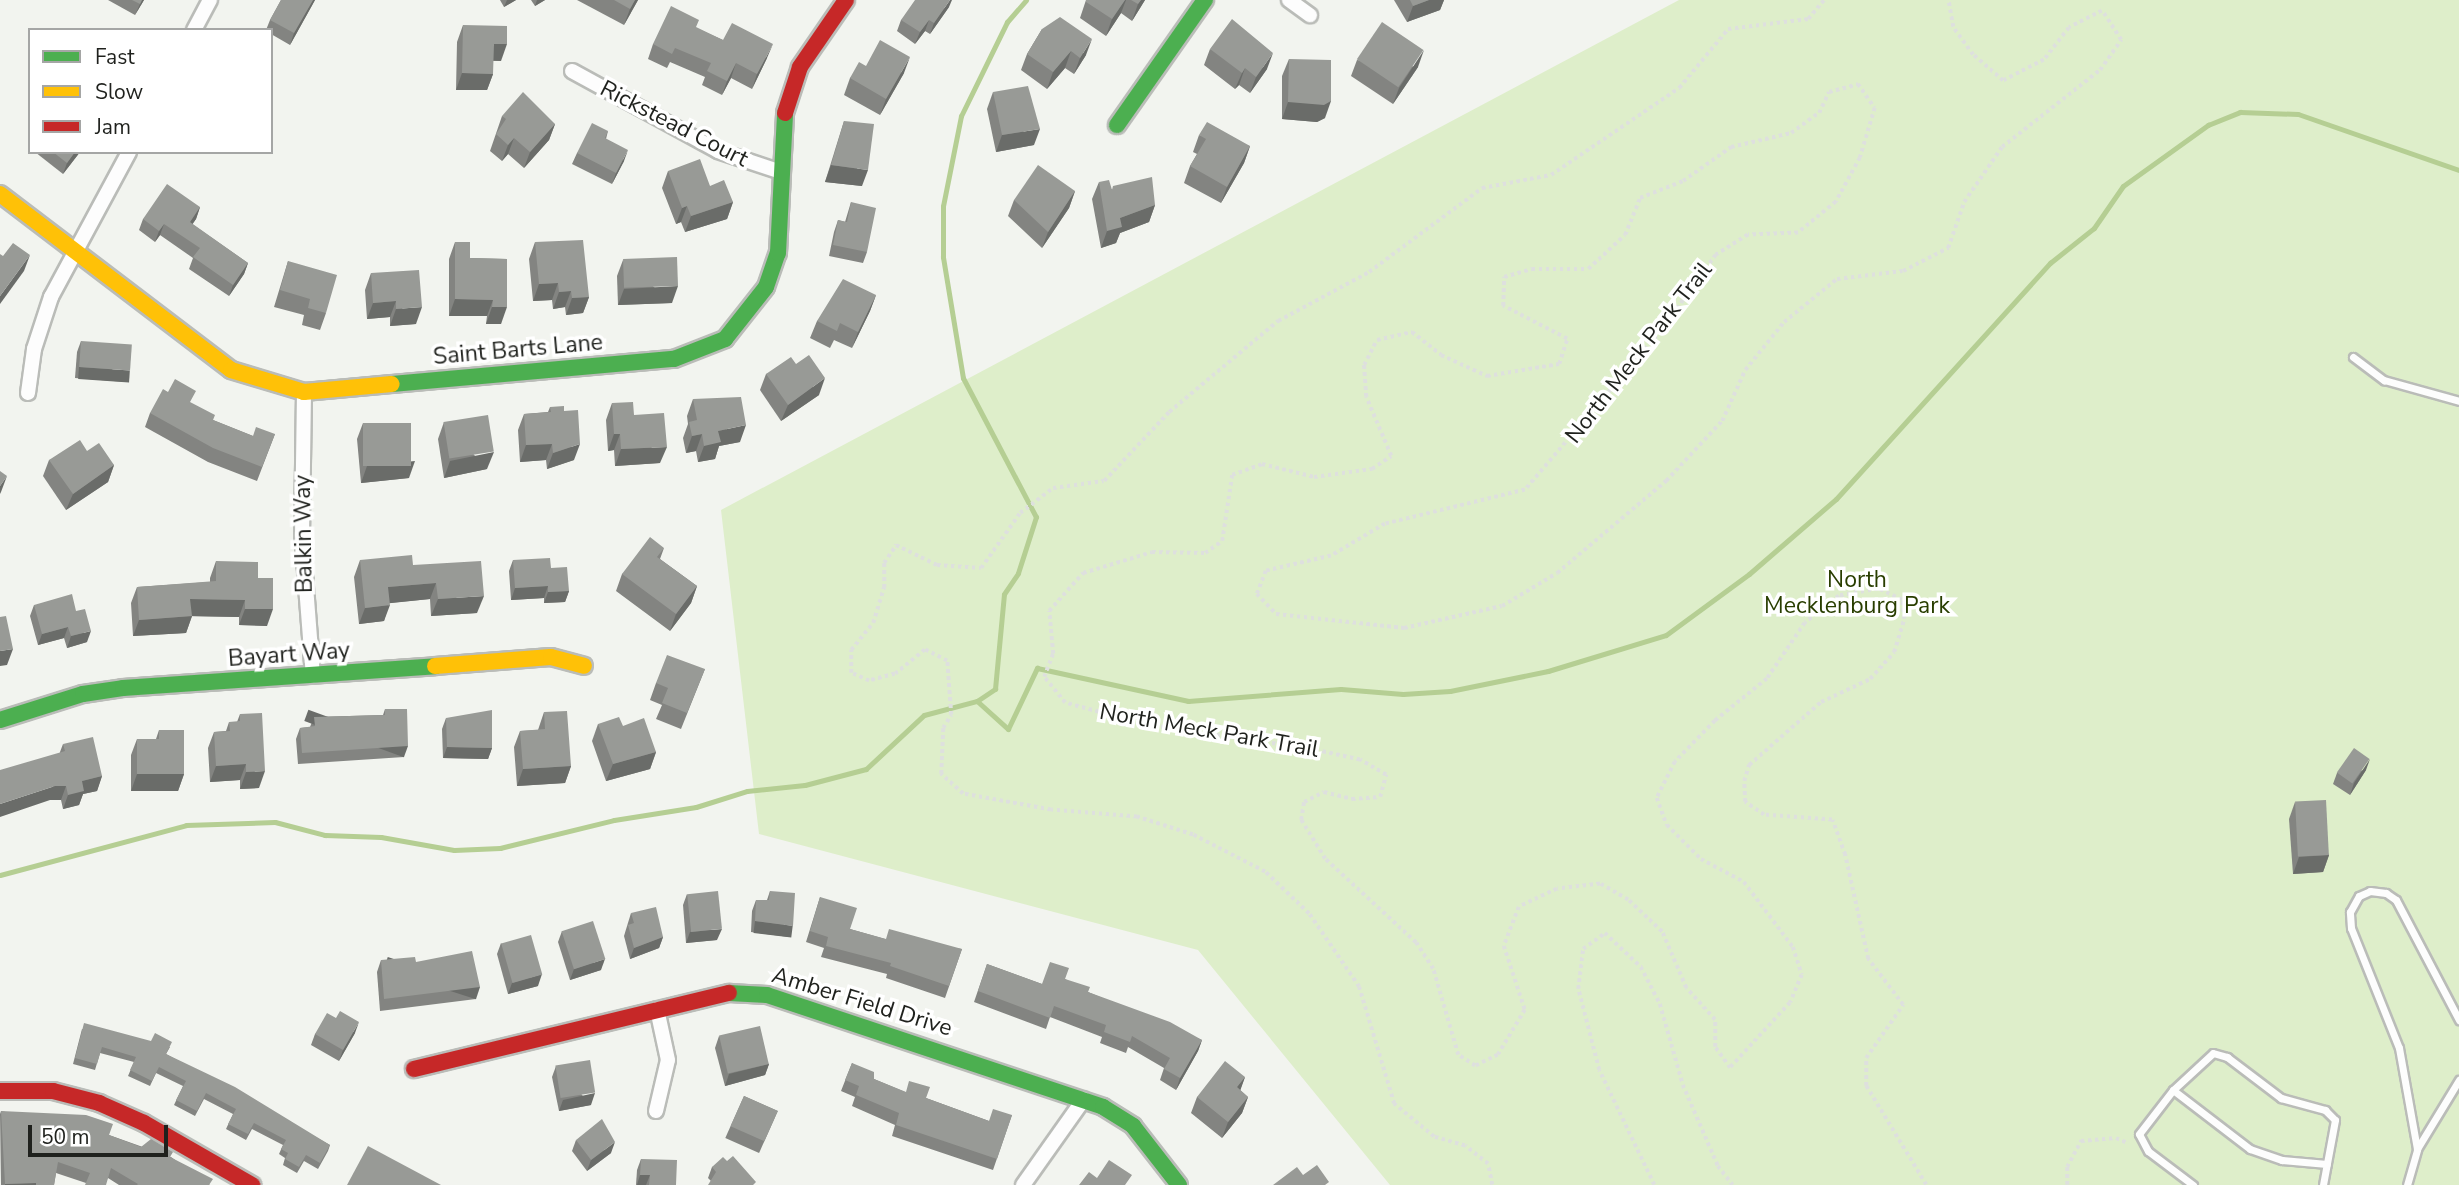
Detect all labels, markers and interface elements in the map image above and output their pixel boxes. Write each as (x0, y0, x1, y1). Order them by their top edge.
legend (28, 28, 273, 154)
text: Fast (95, 43, 135, 71)
street label: Rickstead Court (595, 75, 753, 173)
text: Slow (95, 78, 143, 106)
text: Jam (95, 113, 131, 141)
street label: North Meck Park Trail (1560, 257, 1718, 449)
street label: Saint Barts Lane (432, 329, 604, 371)
street label: Balkin Way (289, 475, 319, 593)
park label: North Mecklenburg Park (1764, 566, 1950, 620)
street label: Bayart Way (227, 637, 351, 673)
street label: North Meck Park Trail (1097, 698, 1321, 764)
street label: Amber Field Drive (769, 961, 955, 1043)
scale bar (32, 1112, 172, 1156)
text: 50 m (41, 1123, 90, 1151)

